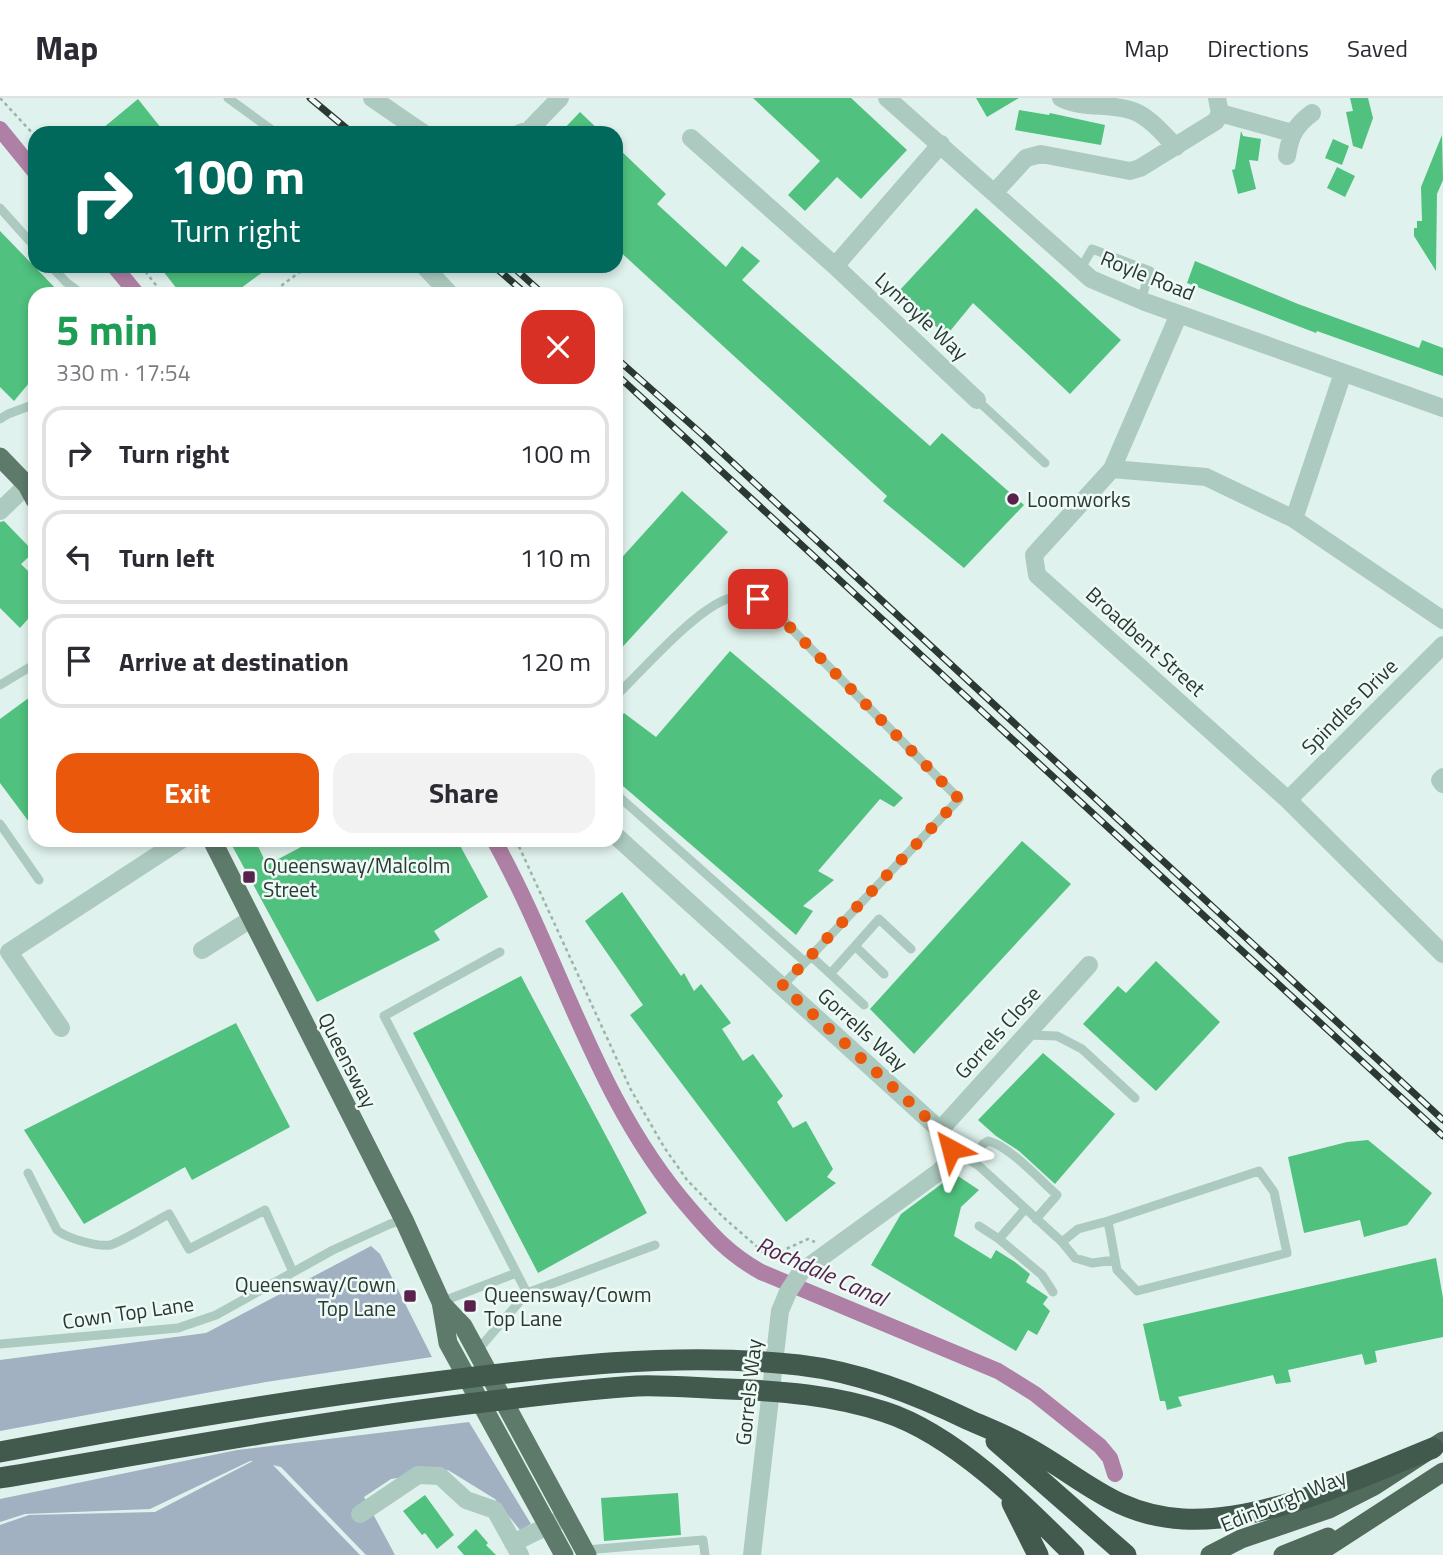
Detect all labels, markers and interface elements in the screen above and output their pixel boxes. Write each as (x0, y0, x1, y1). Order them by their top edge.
text: Map (35, 23, 98, 73)
text: Map (1124, 30, 1169, 66)
text: Directions (1207, 30, 1309, 66)
text: Saved (1347, 30, 1408, 66)
text: 100 m (171, 138, 305, 213)
icon: right (56, 154, 147, 245)
text: Turn right (171, 206, 300, 254)
street label: Royle Road (1096, 242, 1200, 308)
street label: Lynroyle Way (868, 264, 976, 368)
text: 5 min (56, 297, 158, 361)
button: close (521, 310, 595, 384)
text: 330 m · 17:54 (56, 355, 191, 390)
icon: right (60, 434, 98, 472)
text: Turn right (119, 434, 230, 473)
text: 100 m (520, 434, 591, 473)
place label: Loomworks (1027, 483, 1131, 515)
marker: Loomworks (1005, 491, 1021, 507)
icon: left (60, 538, 98, 576)
text: Turn left (119, 538, 214, 577)
text: 110 m (520, 538, 591, 577)
pin (728, 569, 788, 629)
street label: Broadbent Street (1079, 578, 1214, 704)
icon: arrive (739, 580, 777, 618)
icon: arrive (60, 642, 98, 680)
text: Arrive at destination (119, 642, 349, 681)
text: 120 m (520, 642, 591, 681)
street label: Spindles Drive (1293, 650, 1405, 762)
button: Exit (56, 753, 319, 833)
button: Share (333, 753, 595, 833)
place label: Queensway/Malcolm Street (263, 849, 450, 905)
marker: Queensway/Malcolm Street (241, 869, 257, 885)
street label: Gorrels Close (946, 978, 1048, 1086)
street label: Gorrells Way (811, 980, 915, 1078)
street label: Queensway (310, 1007, 386, 1113)
position arrow (914, 1112, 988, 1186)
water label: Rochdale Canal (751, 1227, 896, 1317)
place label: Queensway/Cown Top Lane (235, 1268, 396, 1324)
place label: Queensway/Cowm Top Lane (484, 1278, 652, 1334)
street label: Cown Top Lane (60, 1287, 196, 1337)
marker: Queensway/Cown Top Lane (402, 1288, 418, 1304)
marker: Queensway/Cowm Top Lane (462, 1298, 478, 1314)
street label: Gorrels Way (726, 1337, 770, 1447)
street label: Edinburgh Way (1215, 1460, 1351, 1540)

